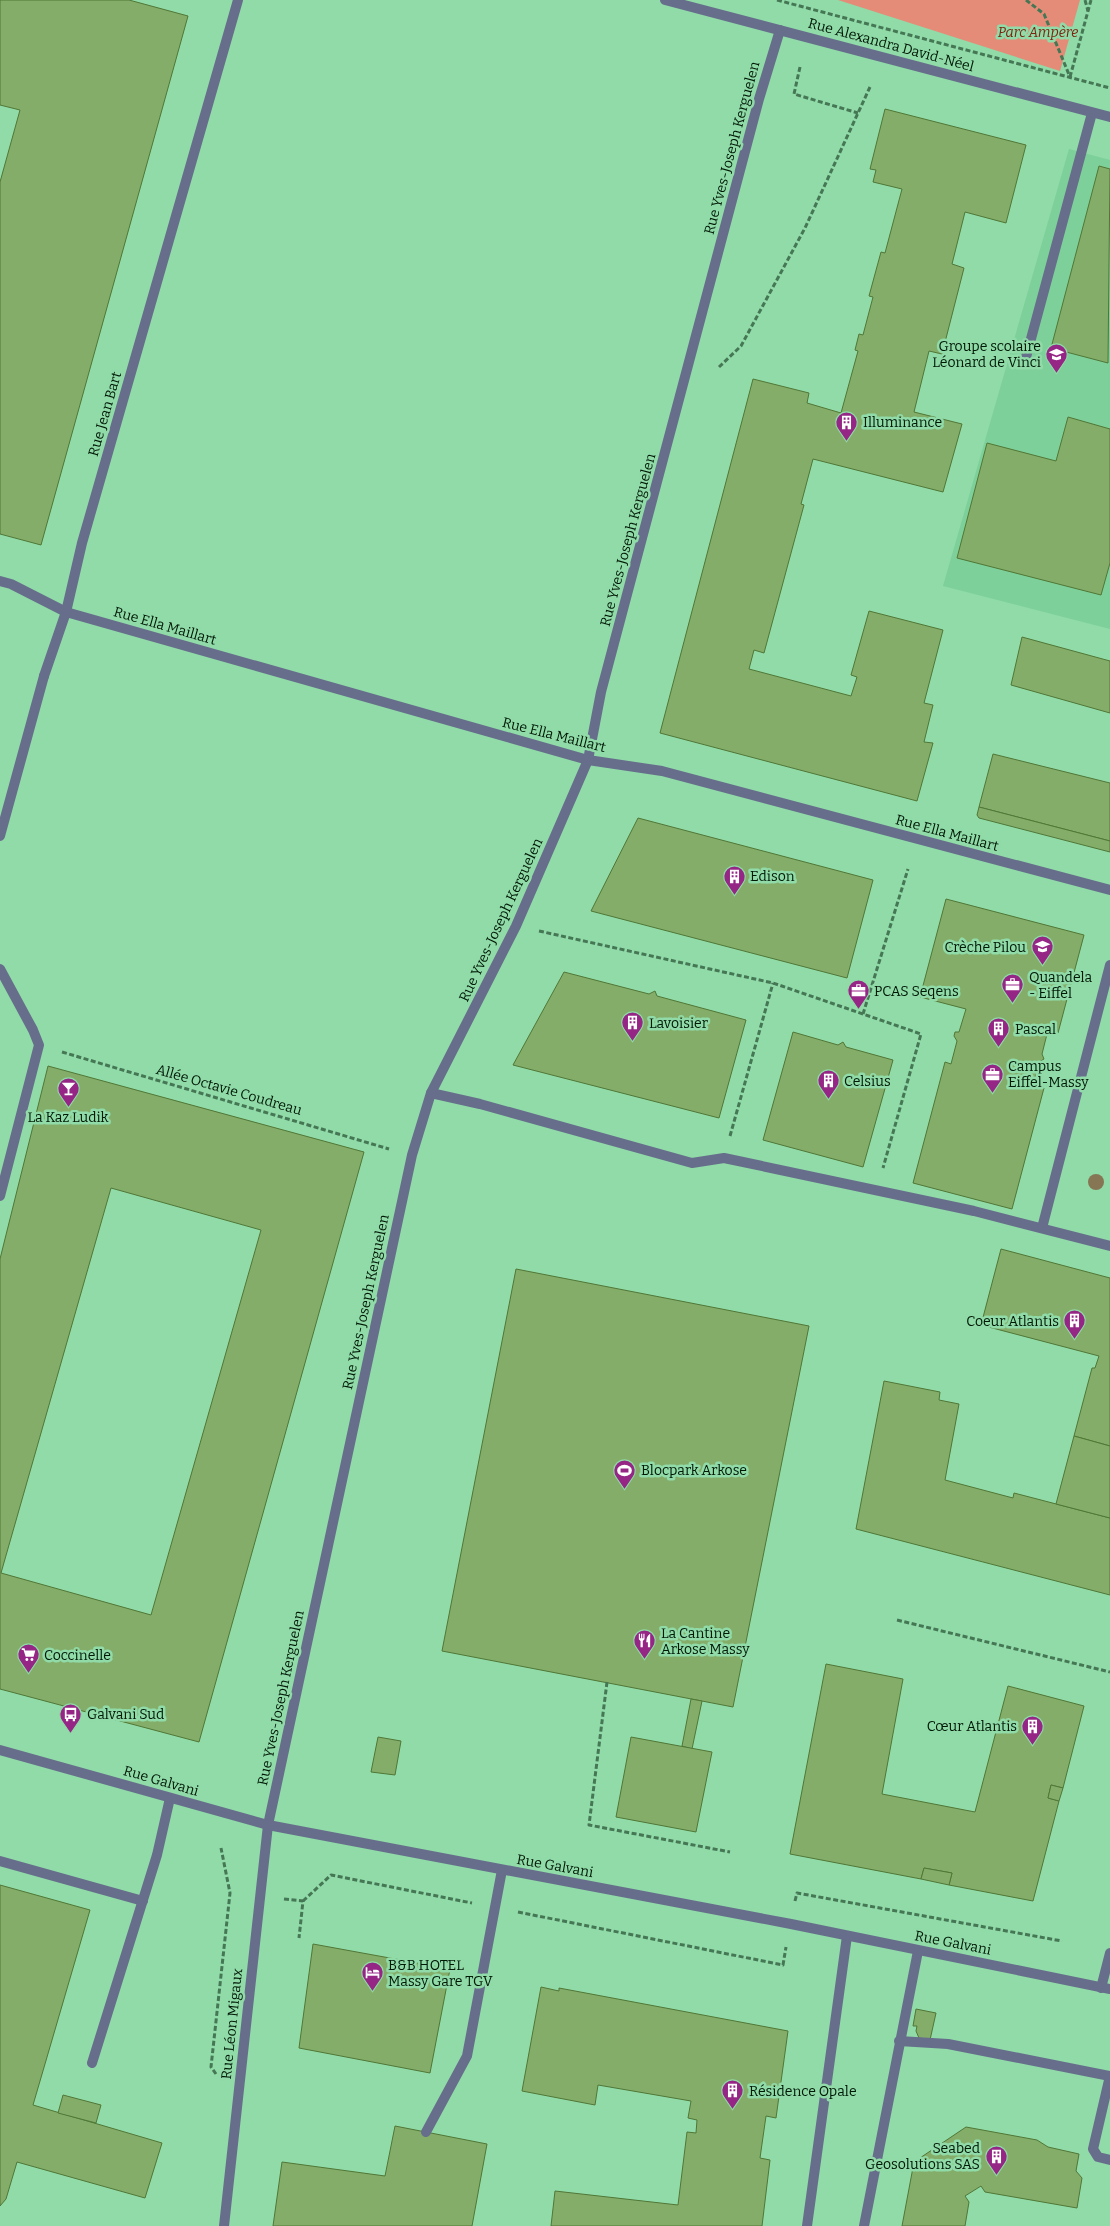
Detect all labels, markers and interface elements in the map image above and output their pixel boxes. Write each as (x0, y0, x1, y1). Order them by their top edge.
street label: Rue Alexandra David-Néel (806, 15, 976, 75)
park label: Parc Ampère (998, 24, 1078, 41)
street label: Rue Yves-Joseph Kerguelen (701, 59, 763, 236)
place label: Groupe scolaire Léonard de Vinci (932, 338, 1041, 371)
school or university icon: Groupe scolaire Léonard de Vinci (1045, 342, 1069, 373)
street label: Rue Jean Bart (85, 370, 125, 458)
building icon: Illuminance (835, 410, 859, 441)
place label: Illuminance (863, 414, 942, 431)
street label: Rue Yves-Joseph Kerguelen (597, 451, 659, 628)
street label: Rue Ella Maillart (112, 603, 218, 649)
street label: Rue Ella Maillart (501, 714, 607, 756)
street label: Rue Ella Maillart (894, 811, 1000, 855)
street label: Rue Yves-Joseph Kerguelen (456, 835, 546, 1004)
building icon: Edison (722, 864, 746, 895)
place label: Edison (750, 868, 795, 885)
school or university icon: Crèche Pilou (1030, 935, 1054, 966)
place label: Crèche Pilou (945, 939, 1026, 956)
place label: Quandela - Eiffel (1029, 969, 1092, 1002)
office icon: Quandela - Eiffel (1001, 973, 1025, 1004)
office icon: PCAS Seqens (846, 979, 870, 1010)
place label: PCAS Seqens (874, 983, 959, 1000)
building icon: Lavoisier (621, 1011, 645, 1042)
place label: Lavoisier (649, 1015, 708, 1032)
building icon: Pascal (987, 1017, 1011, 1048)
place label: Pascal (1015, 1021, 1056, 1038)
place label: Campus Eiffel-Massy (1008, 1058, 1089, 1091)
street label: Allée Octavie Coudreau (154, 1061, 304, 1119)
office icon: Campus Eiffel-Massy (980, 1062, 1004, 1093)
building icon: Celsius (816, 1069, 840, 1100)
place label: Celsius (844, 1073, 891, 1090)
bar icon: La Kaz Ludik (56, 1077, 80, 1108)
place label: La Kaz Ludik (27, 1109, 109, 1126)
street label: Rue Yves-Joseph Kerguelen (339, 1213, 393, 1391)
building icon: Coeur Atlantis (1063, 1309, 1087, 1340)
place label: Coeur Atlantis (966, 1313, 1059, 1330)
sports icon: Blocpark Arkose (613, 1458, 637, 1489)
place label: Blocpark Arkose (641, 1462, 747, 1479)
street label: Rue Yves-Joseph Kerguelen (254, 1609, 308, 1787)
place label: La Cantine Arkose Massy (661, 1625, 750, 1658)
restaurant icon: La Cantine Arkose Massy (633, 1629, 657, 1660)
supermarket icon: Coccinelle (16, 1643, 40, 1674)
place label: Coccinelle (44, 1647, 111, 1664)
bus stop icon: Galvani Sud (59, 1702, 83, 1733)
place label: Galvani Sud (87, 1706, 164, 1723)
building icon: Cœur Atlantis (1021, 1714, 1045, 1745)
place label: Cœur Atlantis (927, 1718, 1017, 1735)
street label: Rue Galvani (121, 1762, 201, 1800)
street label: Rue Galvani (515, 1851, 595, 1881)
street label: Rue Galvani (913, 1927, 993, 1959)
place label: B&B HOTEL Massy Gare TGV (388, 1957, 493, 1990)
hotel icon: B&B HOTEL Massy Gare TGV (360, 1961, 384, 1992)
street label: Rue Léon Migaux (218, 1967, 246, 2080)
building icon: Résidence Opale (721, 2079, 745, 2110)
place label: Résidence Opale (749, 2083, 857, 2100)
place label: Seabed Geosolutions SAS (865, 2140, 980, 2173)
building icon: Seabed Geosolutions SAS (984, 2144, 1008, 2175)

